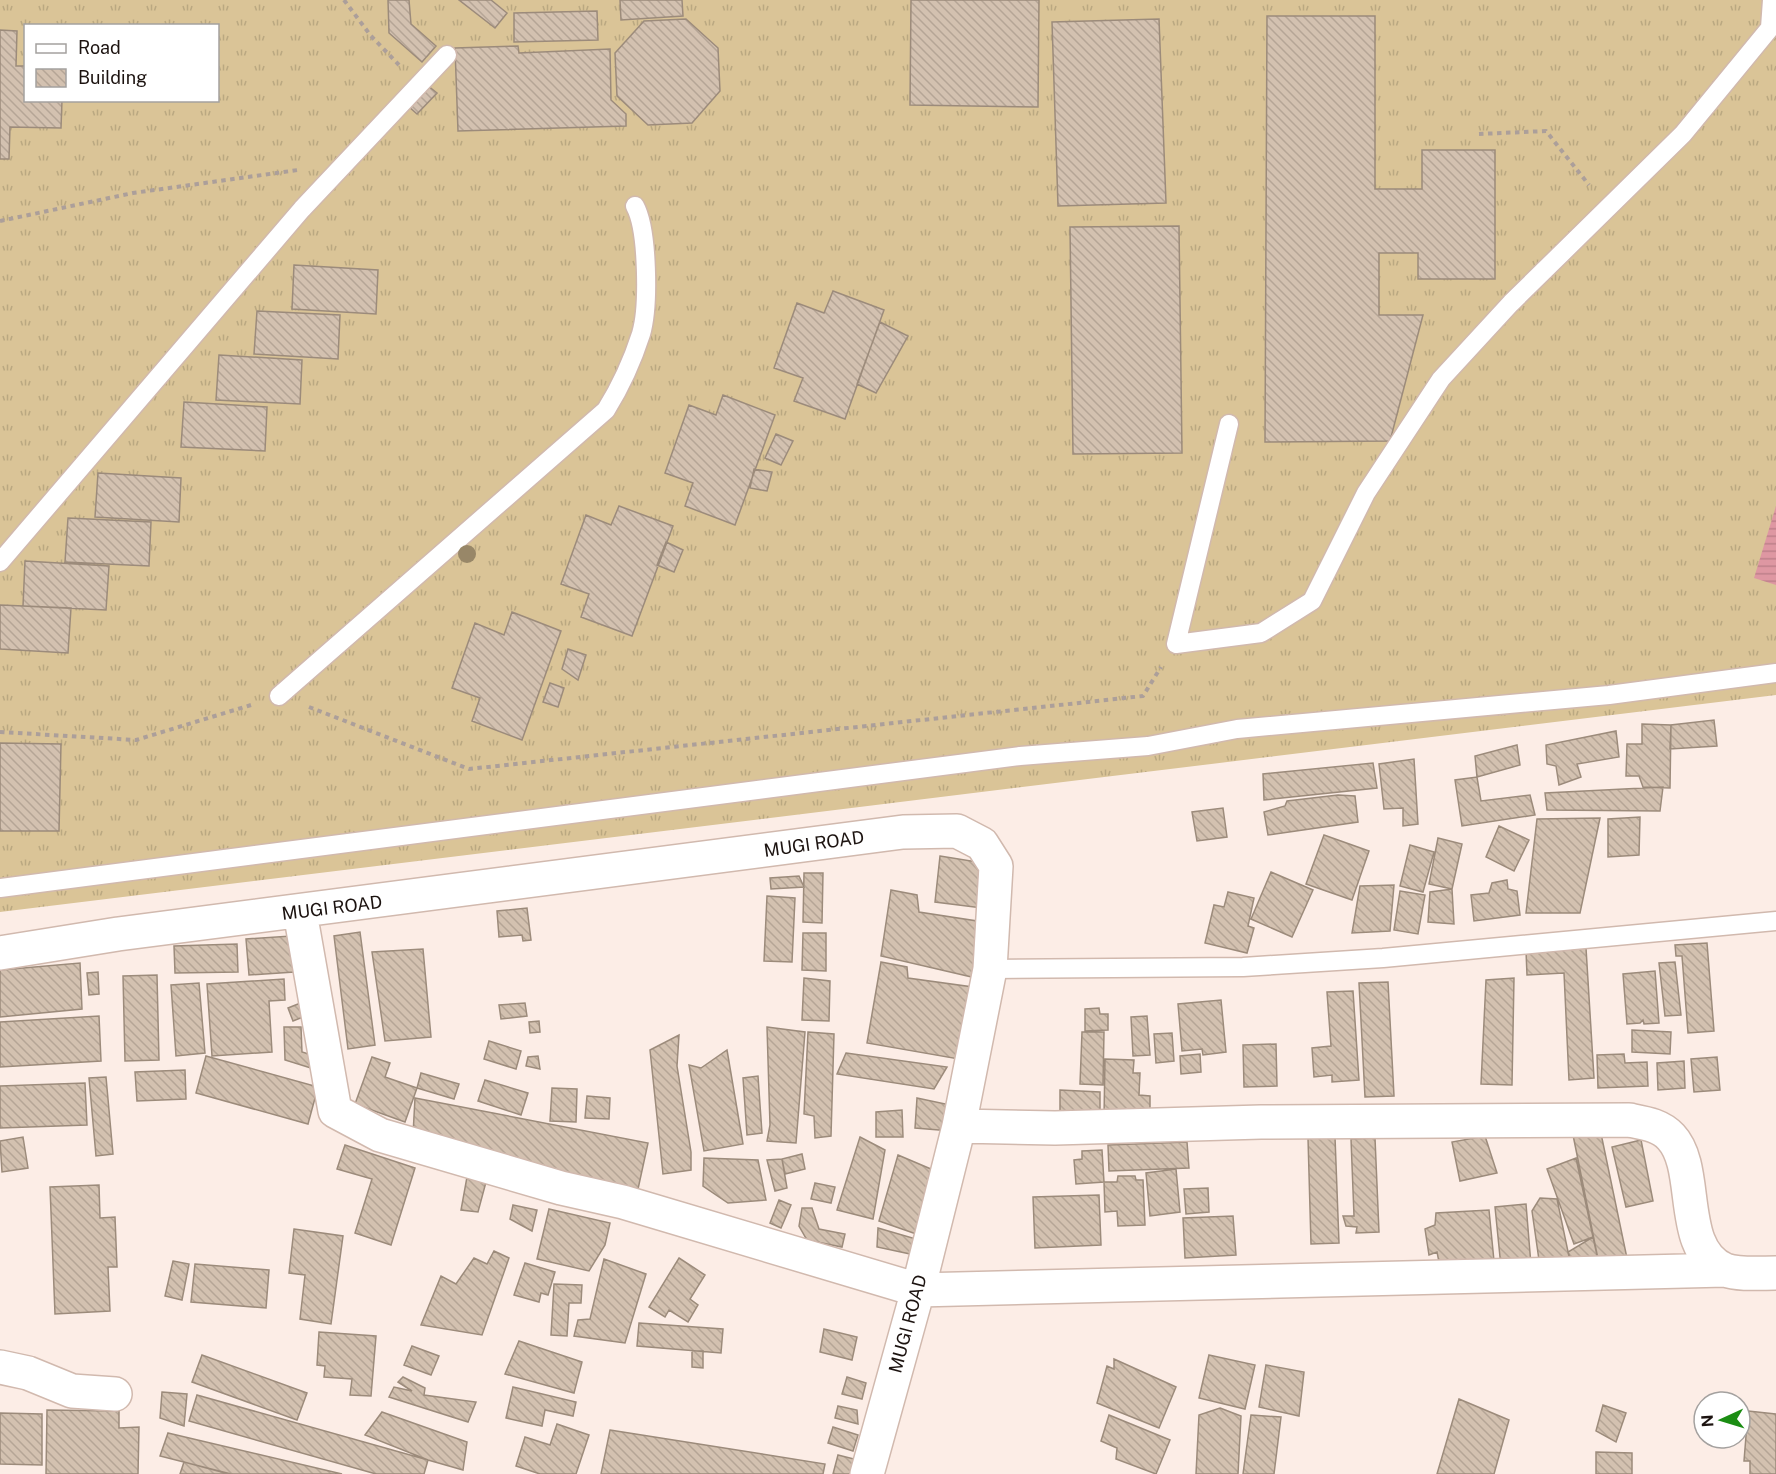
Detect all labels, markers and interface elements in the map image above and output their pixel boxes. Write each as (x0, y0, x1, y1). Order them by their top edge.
legend (24, 24, 219, 102)
text: Road (78, 37, 121, 58)
text: Building (78, 67, 147, 88)
street label: MUGI ROAD (762, 826, 865, 861)
street label: MUGI ROAD (281, 891, 383, 924)
street label: MUGI ROAD (884, 1272, 931, 1375)
north arrow (1692, 1390, 1752, 1450)
text: N (1698, 1414, 1717, 1428)

